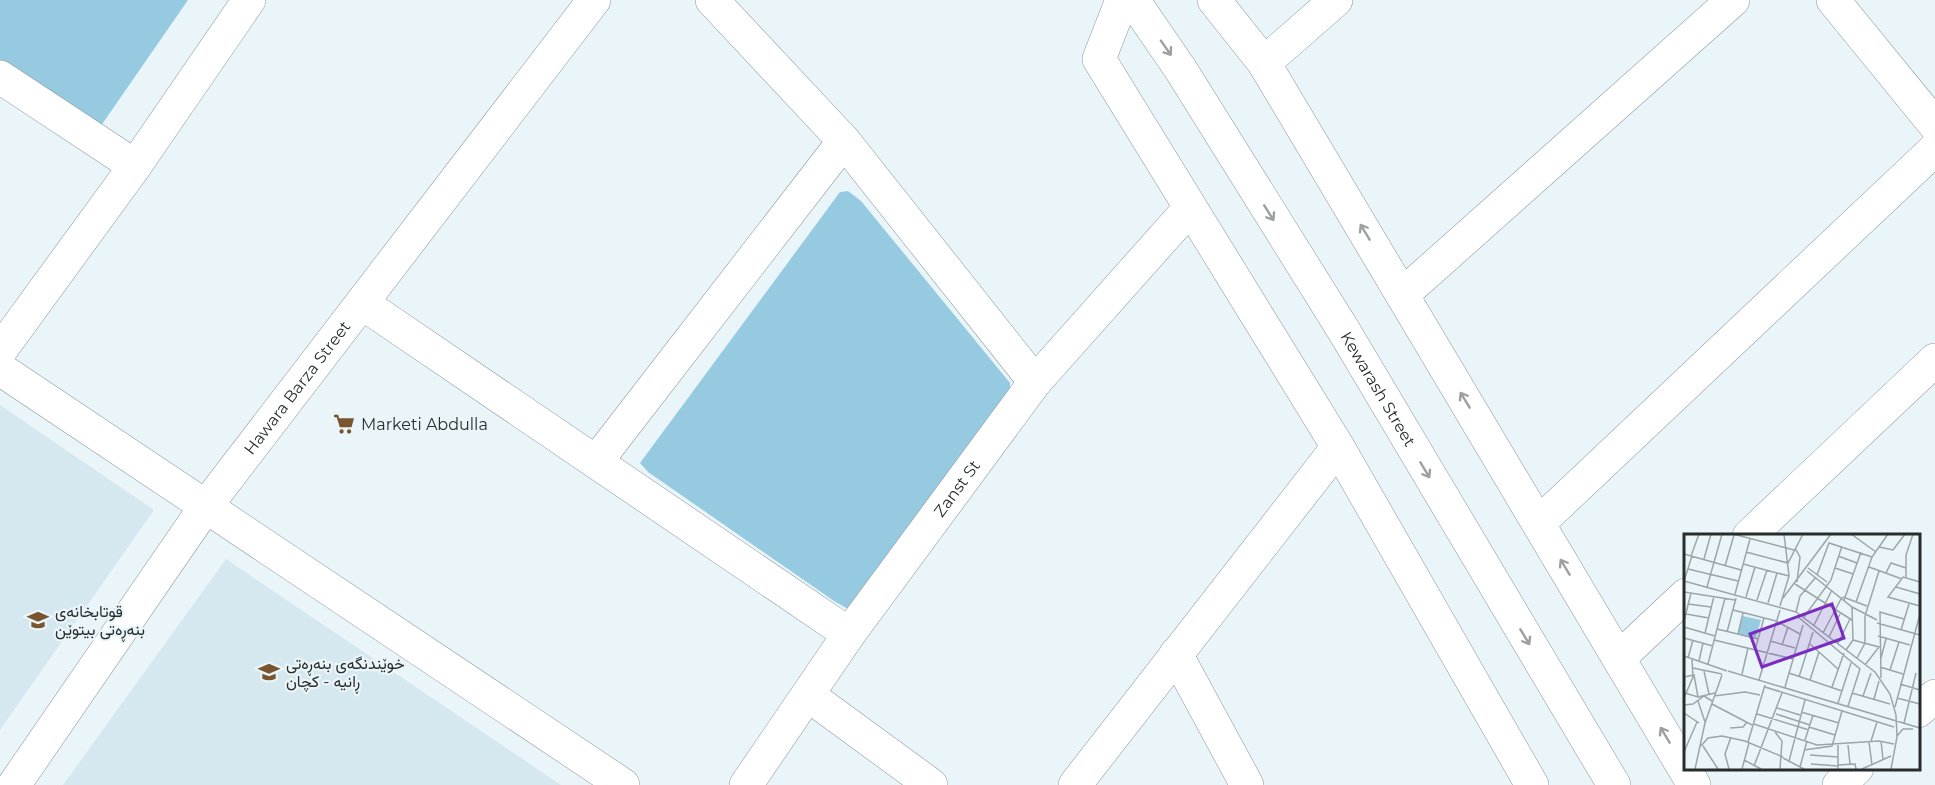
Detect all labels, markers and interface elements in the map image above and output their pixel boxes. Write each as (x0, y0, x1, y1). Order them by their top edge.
one-way arrow (1160, 39, 1172, 56)
one-way arrow (1264, 204, 1276, 221)
one-way arrow (1358, 224, 1370, 241)
street label: Hawara Barza Street (240, 317, 354, 458)
street label: Kewarash Street (1337, 328, 1420, 450)
one-way arrow (1458, 392, 1470, 409)
supermarket icon: Marketi Abdulla (332, 412, 356, 436)
place label: Marketi Abdulla (361, 415, 488, 434)
street label: Zanst St (930, 456, 984, 520)
one-way arrow (1420, 461, 1432, 478)
inset map (1684, 534, 1920, 770)
one-way arrow (1558, 559, 1570, 576)
place label: قوتابخانەی بنەڕەتی بیتوێن (55, 602, 145, 642)
school or university icon: قوتابخانەی بنەڕەتی بیتوێن (26, 608, 50, 632)
one-way arrow (1519, 628, 1531, 645)
place label: خوێندنگەی بنەڕەتی ڕانیە - کچان (286, 654, 405, 694)
school or university icon: خوێندنگەی بنەڕەتی ڕانیە - کچان (257, 660, 281, 684)
one-way arrow (1658, 727, 1670, 744)

